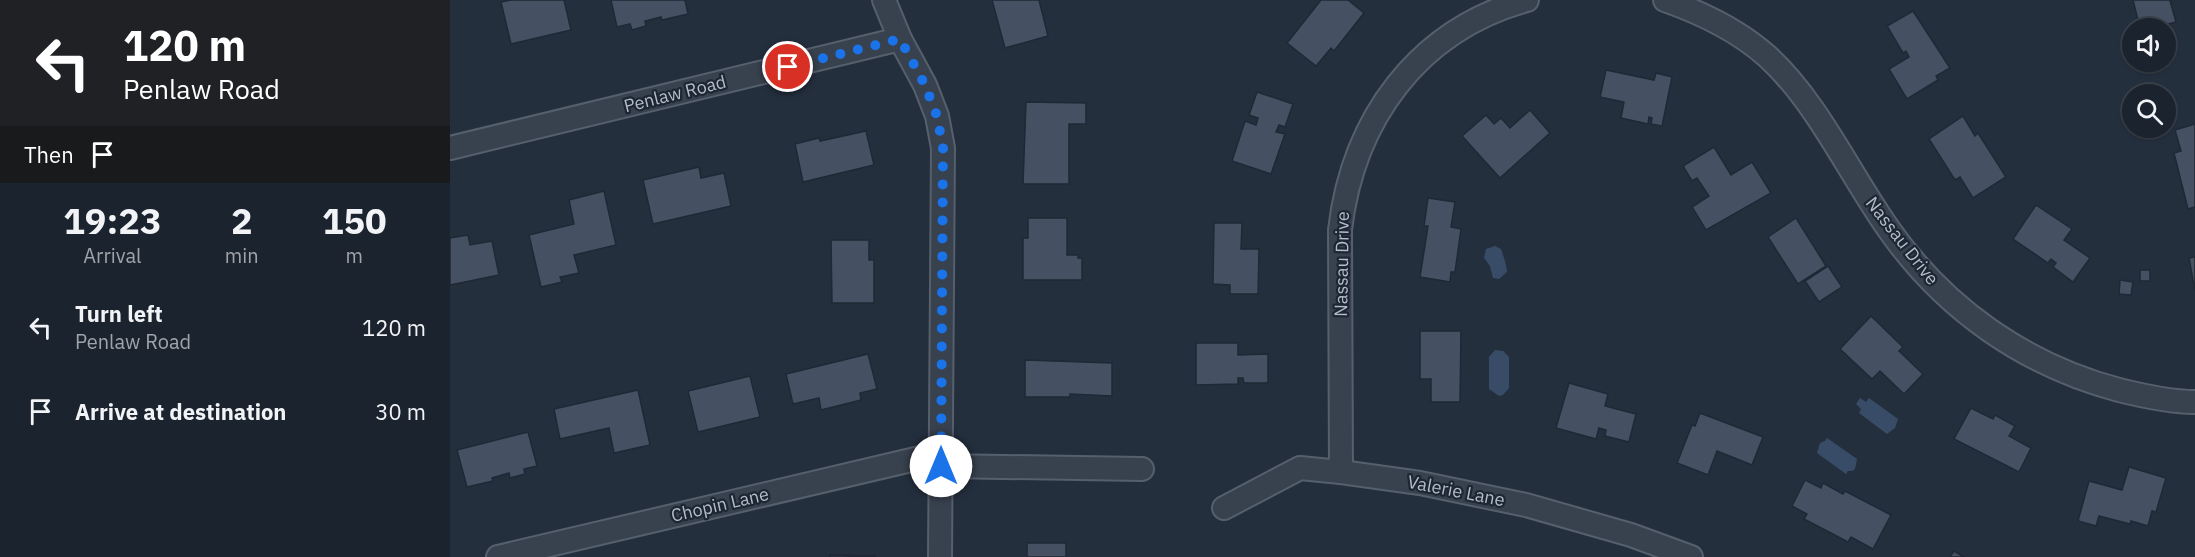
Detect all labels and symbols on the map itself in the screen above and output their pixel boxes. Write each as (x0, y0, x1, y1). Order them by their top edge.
pin (762, 41, 813, 92)
street label: Penlaw Road (621, 70, 728, 117)
street label: Nassau Drive (1861, 192, 1944, 289)
street label: Nassau Drive (1329, 211, 1354, 317)
position arrow (909, 434, 973, 498)
street label: Valerie Lane (1405, 470, 1507, 511)
street label: Chopin Lane (669, 482, 771, 527)

